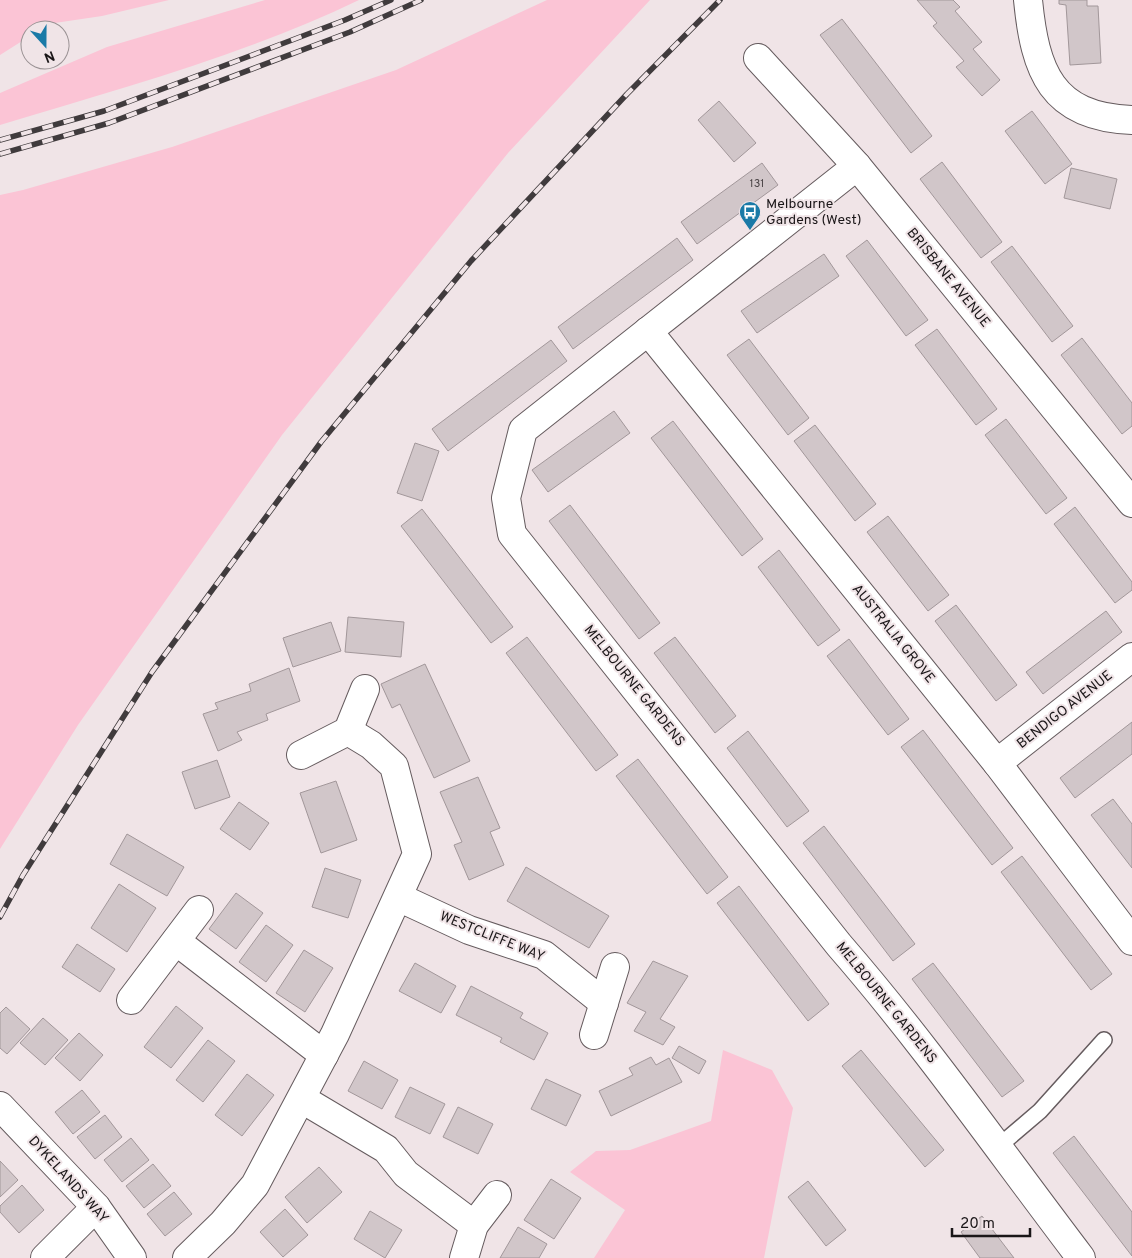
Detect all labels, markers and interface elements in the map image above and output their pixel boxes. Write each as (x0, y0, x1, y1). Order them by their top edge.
north arrow (20, 20, 70, 70)
text: N (41, 46, 57, 65)
house number: 131 (750, 177, 764, 191)
place label: Melbourne Gardens (West) (766, 196, 862, 229)
bus stop icon: Melbourne Gardens (West) (738, 200, 762, 231)
street label: BRISBANE AVENUE (903, 225, 993, 331)
street label: AUSTRALIA GROVE (848, 581, 938, 687)
street label: MELBOURNE GARDENS (580, 622, 688, 750)
street label: BENDIGO AVENUE (1014, 667, 1116, 753)
street label: WESTCLIFFE WAY (437, 908, 547, 966)
street label: MELBOURNE GARDENS (832, 939, 940, 1067)
street label: DYKELANDS WAY (24, 1133, 112, 1227)
scale bar (952, 1206, 1030, 1238)
text: 20 m (960, 1215, 995, 1234)

